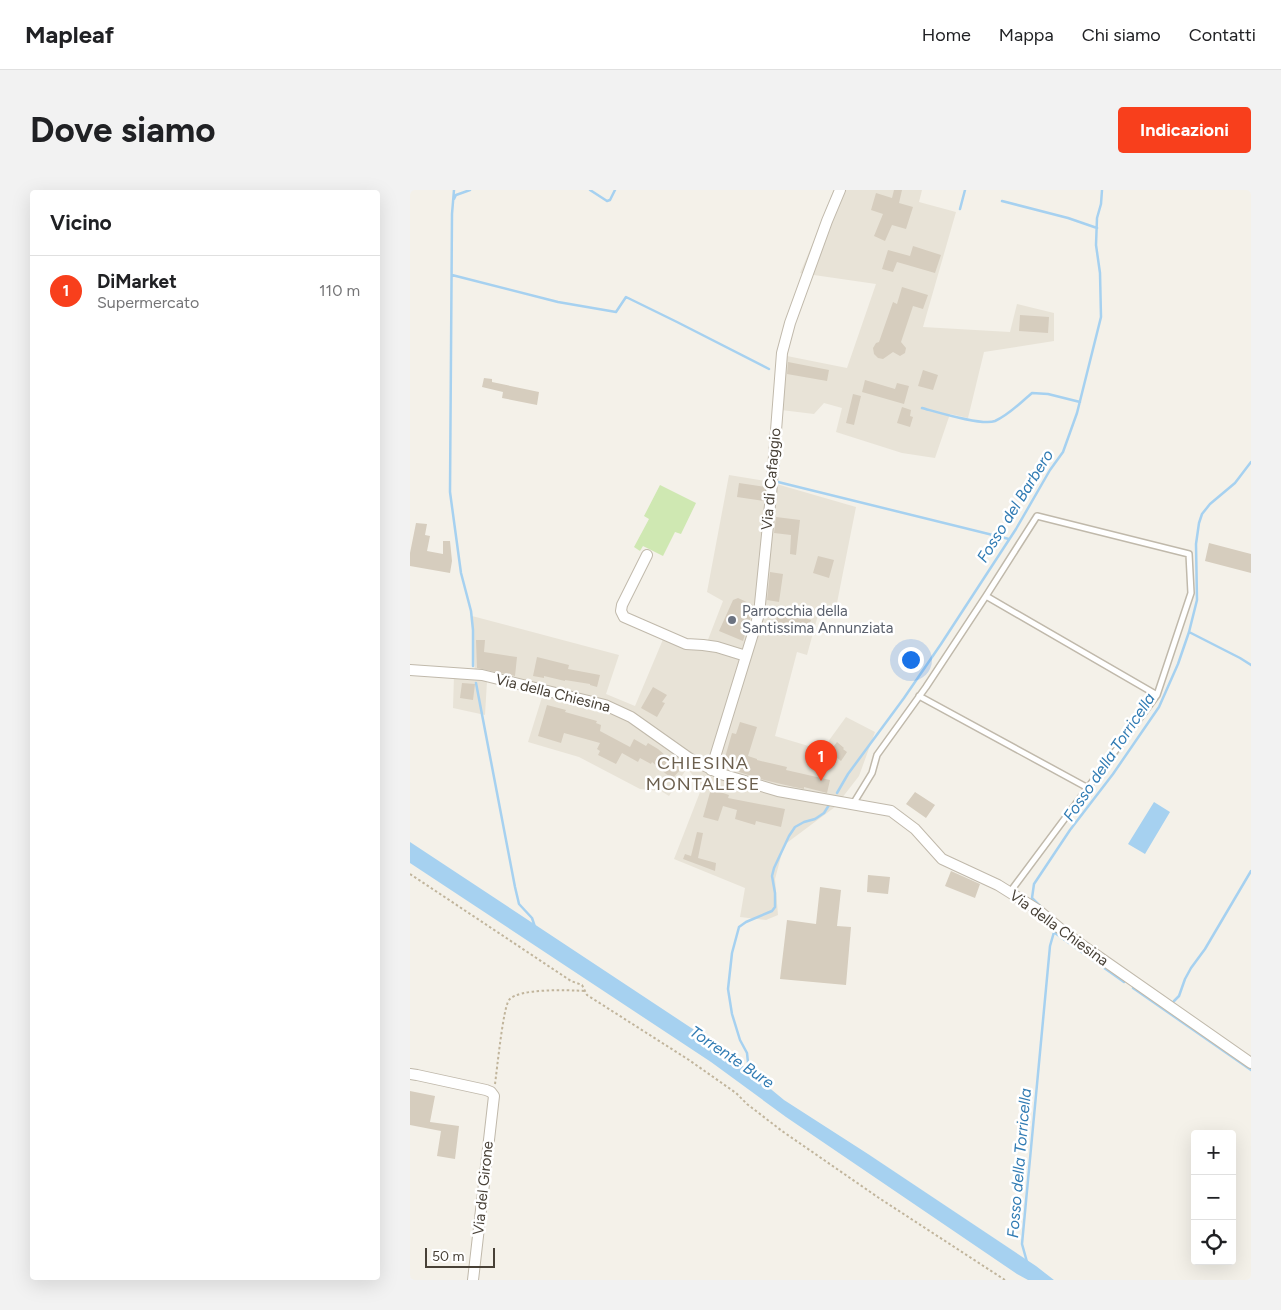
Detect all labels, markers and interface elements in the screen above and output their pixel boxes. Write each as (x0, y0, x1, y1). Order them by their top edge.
text: Mapleaf (25, 20, 114, 49)
text: Home (922, 24, 971, 46)
text: Mappa (999, 24, 1054, 46)
text: Chi siamo (1082, 24, 1161, 46)
text: Contatti (1189, 24, 1256, 46)
button: Indicazioni (1118, 107, 1251, 153)
text: Dove siamo (30, 109, 216, 151)
text: Vicino (50, 210, 112, 235)
text: DiMarket (97, 270, 177, 293)
text: 1 (63, 281, 69, 300)
text: 110 m (319, 281, 360, 300)
text: Supermercato (97, 293, 199, 312)
street label: Via di Cafaggio (758, 427, 784, 531)
water label: Fosso del Barbero (973, 446, 1057, 566)
place label: Parrocchia della Santissima Annunziata (742, 602, 893, 637)
marker: Parrocchia della Santissima Annunziata (726, 614, 738, 626)
your location (898, 647, 924, 673)
street label: Via della Chiesina (494, 670, 612, 716)
water label: Fosso della Torricella (1059, 689, 1159, 825)
pin: 1 (805, 740, 837, 781)
district label: CHIESINA MONTALESE (646, 752, 760, 795)
street label: Via della Chiesina (1006, 886, 1112, 970)
water label: Torrente Bure (686, 1022, 778, 1092)
water label: Fosso della Torricella (1003, 1087, 1035, 1239)
map controls (1191, 1130, 1236, 1265)
button: + (1191, 1130, 1236, 1175)
street label: Via del Girone (469, 1140, 497, 1236)
button: − (1191, 1175, 1236, 1220)
button: locate (1191, 1220, 1236, 1265)
scale bar (425, 1245, 495, 1268)
text: 50 m (432, 1248, 464, 1265)

